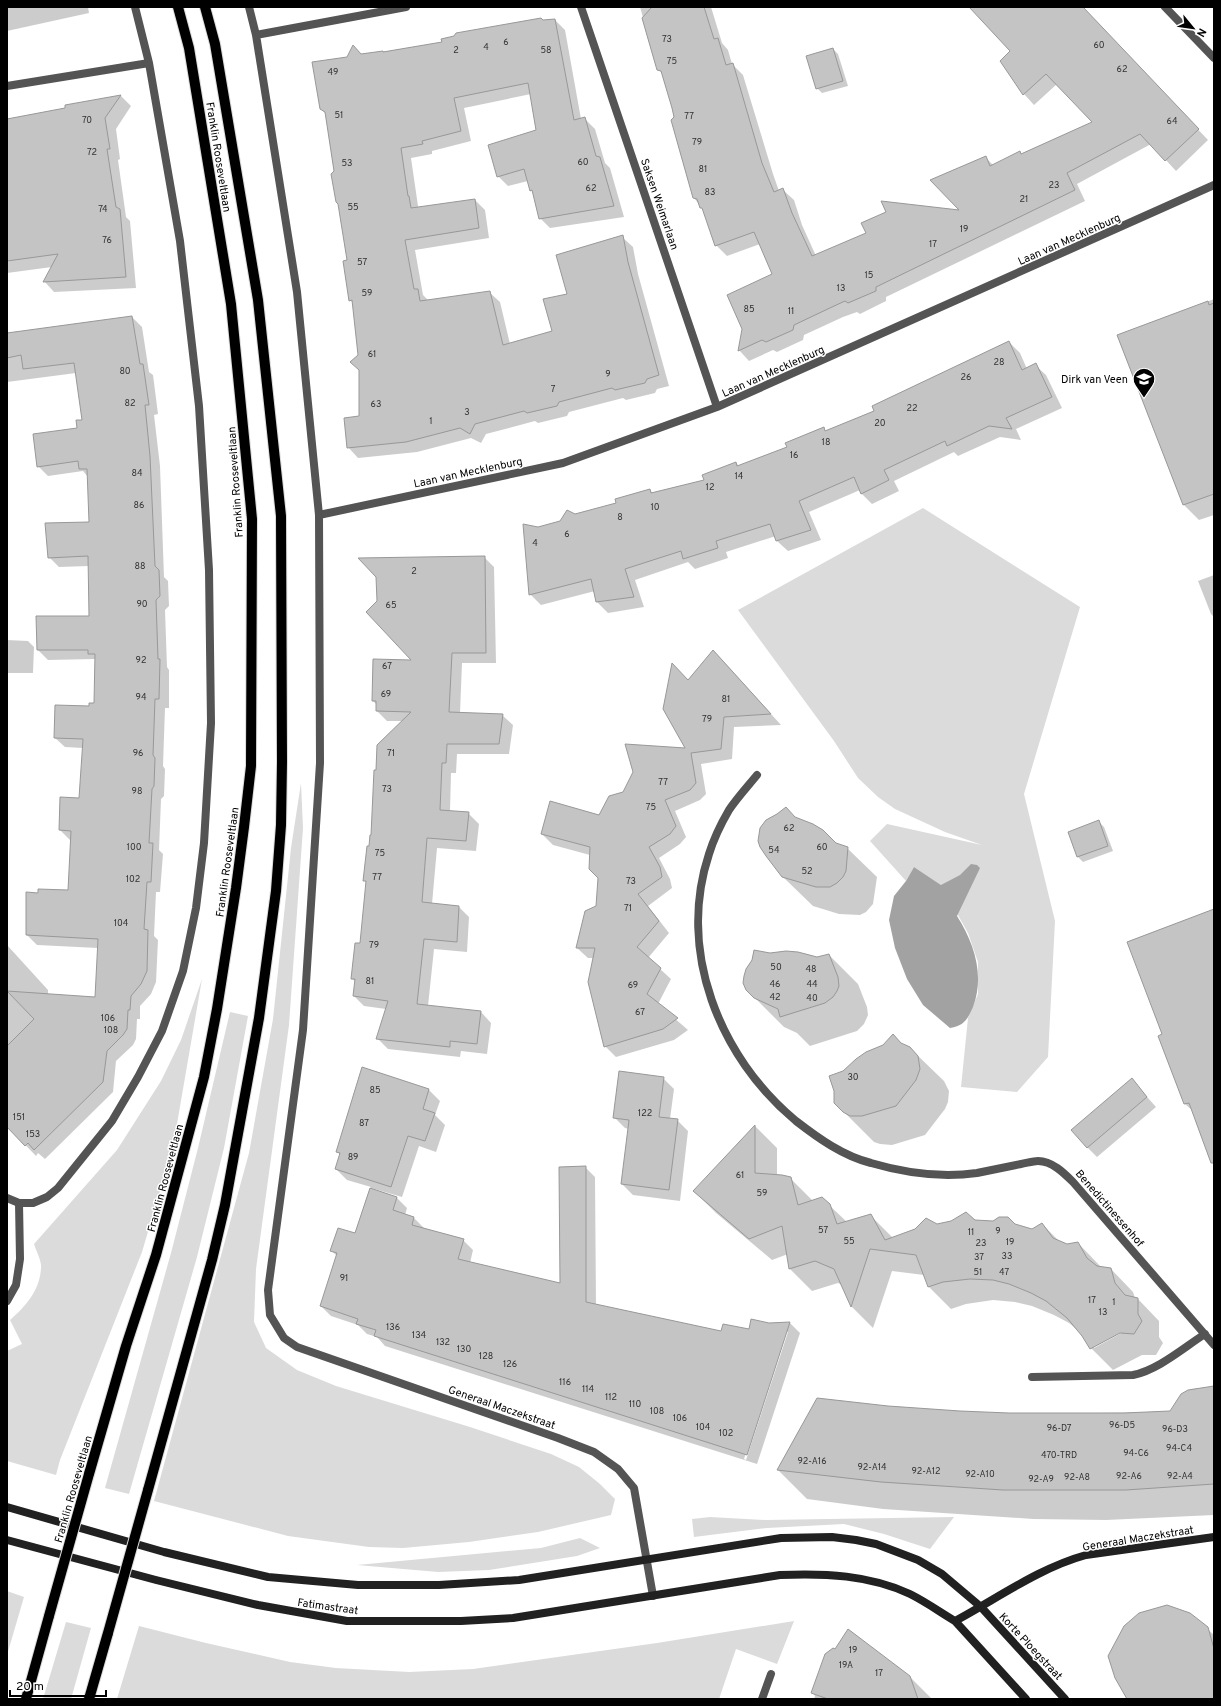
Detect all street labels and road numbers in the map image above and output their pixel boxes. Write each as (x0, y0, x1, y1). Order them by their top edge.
street label: Franklin Rooseveltlaan (202, 101, 234, 213)
street label: Saksen Weimarlaan (637, 157, 681, 252)
street label: Laan van Mecklenburg (1016, 211, 1123, 269)
street label: Laan van Mecklenburg (720, 343, 827, 401)
street label: Franklin Rooseveltlaan (225, 426, 247, 538)
street label: Laan van Mecklenburg (413, 455, 524, 491)
street label: Franklin Rooseveltlaan (213, 806, 243, 918)
street label: Franklin Rooseveltlaan (145, 1123, 187, 1234)
street label: Benedictinessenhof (1072, 1167, 1147, 1250)
street label: Generaal Maczekstraat (446, 1383, 557, 1433)
street label: Franklin Rooseveltlaan (52, 1434, 96, 1545)
street label: Generaal Maczekstraat (1082, 1523, 1195, 1555)
street label: Fatimastraat (297, 1596, 359, 1618)
street label: Korte Ploegstraat (995, 1610, 1065, 1683)

